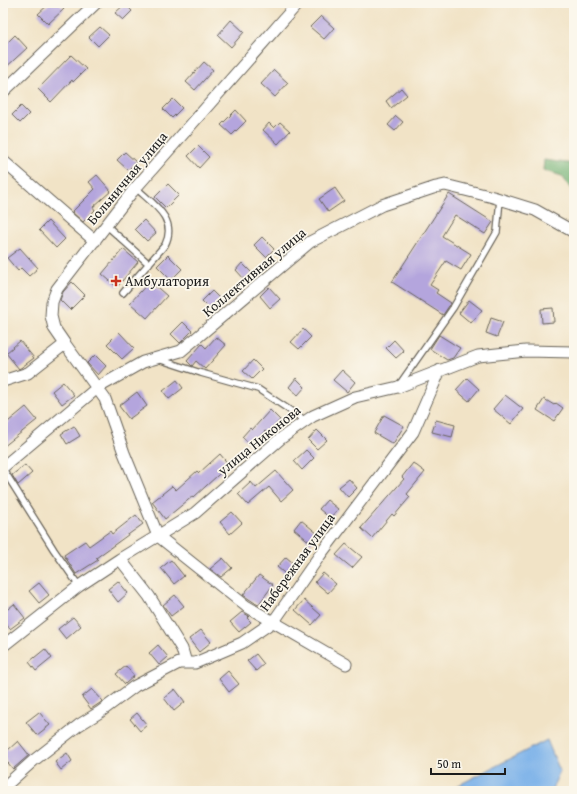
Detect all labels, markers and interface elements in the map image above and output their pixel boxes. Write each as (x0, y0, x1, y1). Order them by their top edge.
street label: Больничная улица (82, 127, 172, 229)
street label: Коллективная улица (198, 222, 310, 321)
place label: Амбулатория (125, 271, 209, 291)
marker: Амбулатория (110, 275, 122, 287)
street label: улица Никонова (212, 400, 305, 480)
street label: Набережная улица (255, 509, 340, 615)
scale bar (431, 750, 505, 776)
text: 50 m (437, 755, 461, 772)

